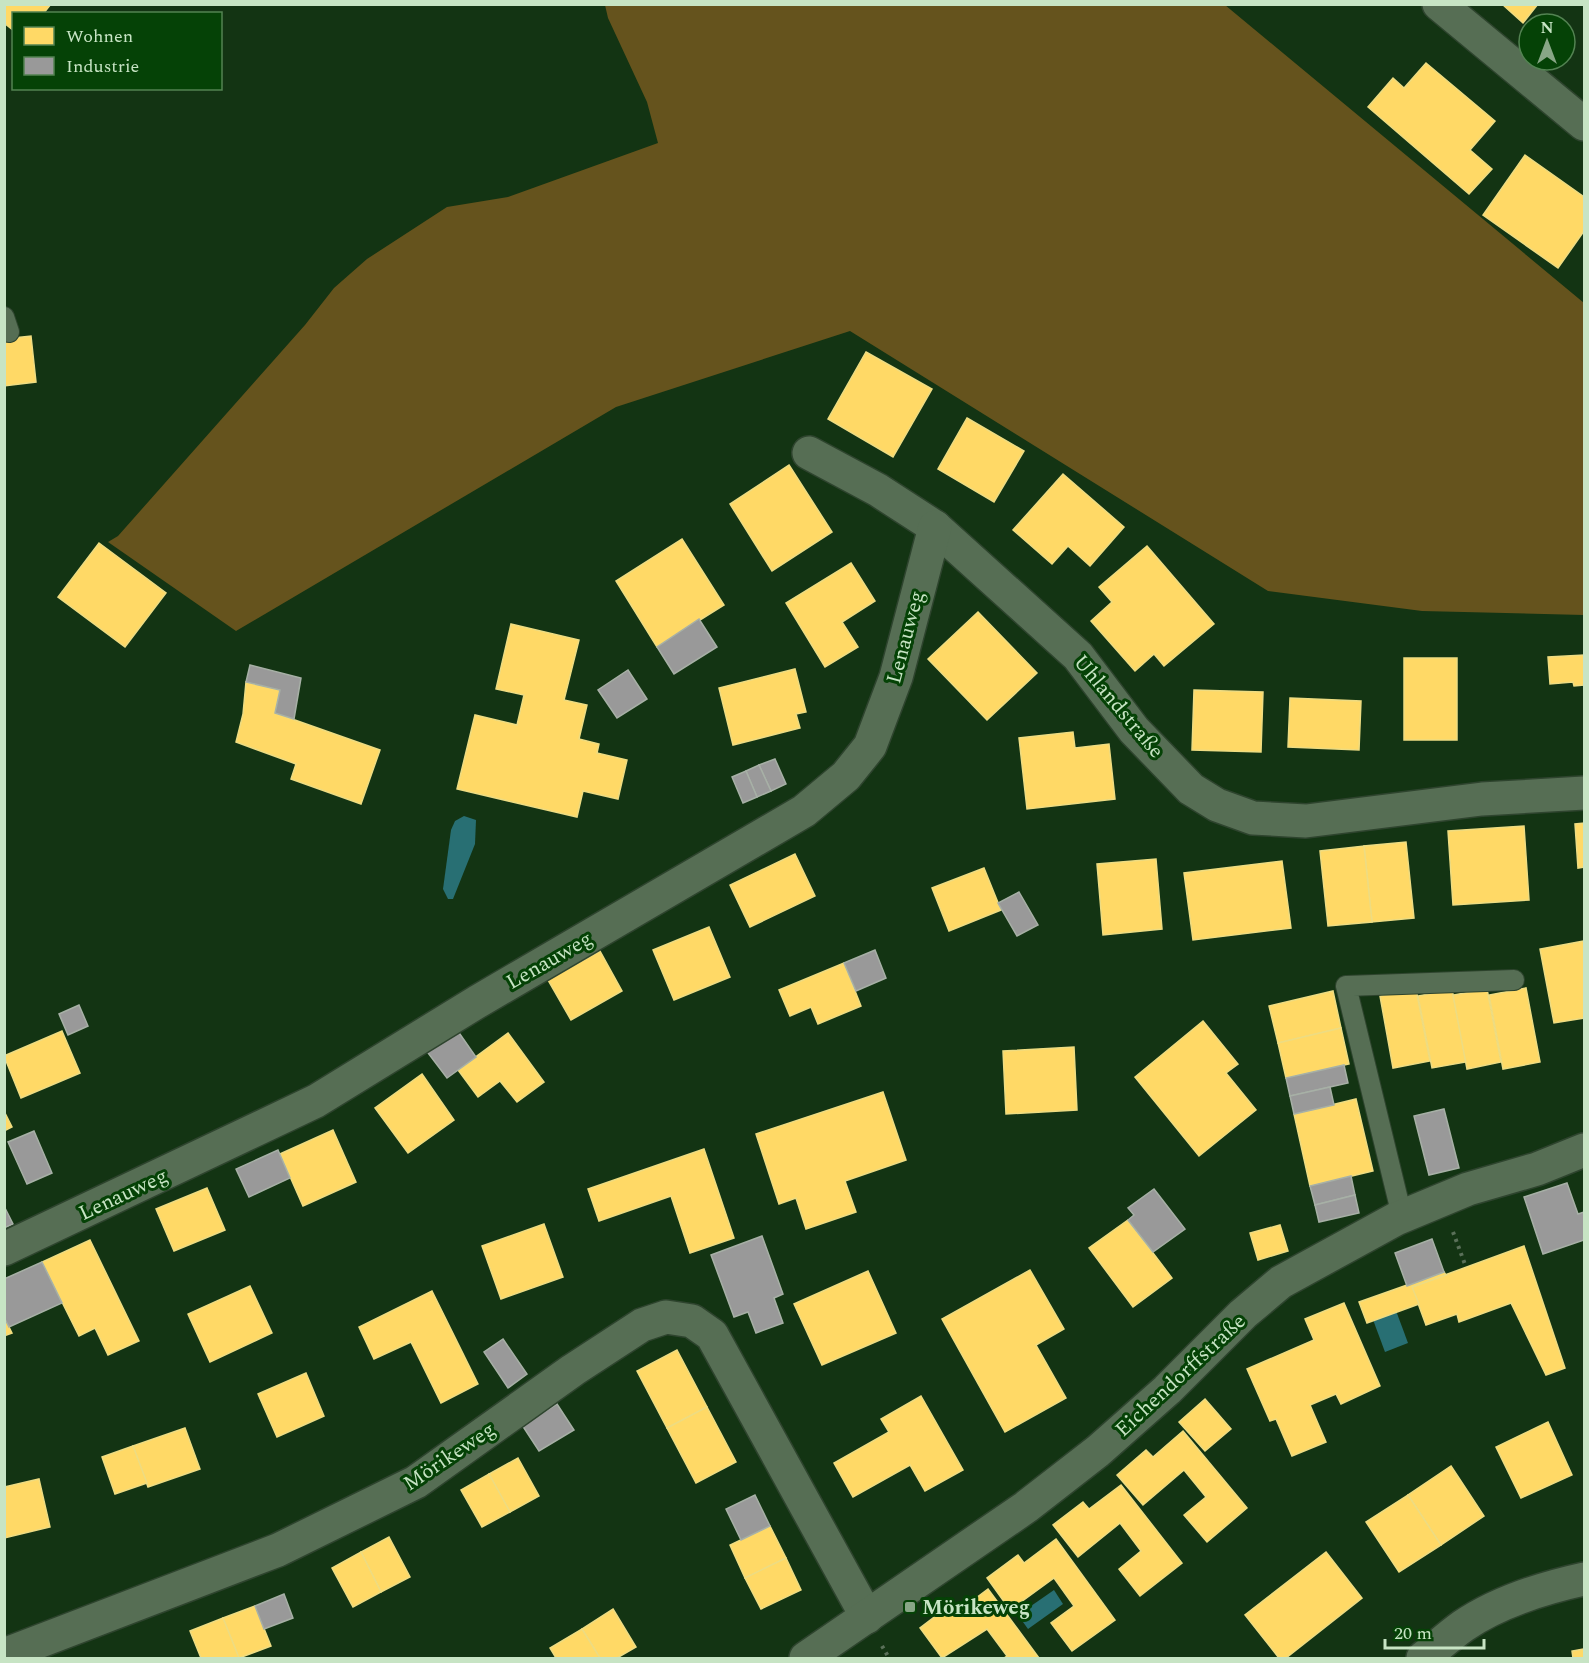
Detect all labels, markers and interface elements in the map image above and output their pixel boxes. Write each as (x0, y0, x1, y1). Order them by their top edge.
legend (12, 12, 222, 90)
north arrow (1517, 12, 1577, 72)
text: N (1540, 16, 1554, 40)
text: Wohnen (66, 23, 133, 50)
text: Industrie (66, 53, 139, 80)
street label: Lenauweg (878, 587, 934, 687)
street label: Uhlandstraße (1065, 647, 1171, 766)
street label: Lenauweg (500, 923, 599, 998)
street label: Lenauweg (74, 1160, 173, 1229)
street label: Eichendorffstraße (1108, 1306, 1253, 1445)
street label: Mörikeweg (397, 1414, 502, 1500)
place label: Mörikeweg (922, 1592, 1030, 1624)
marker: Mörikeweg (903, 1600, 917, 1614)
scale bar (1385, 1612, 1484, 1650)
text: 20 m (1394, 1620, 1432, 1647)

